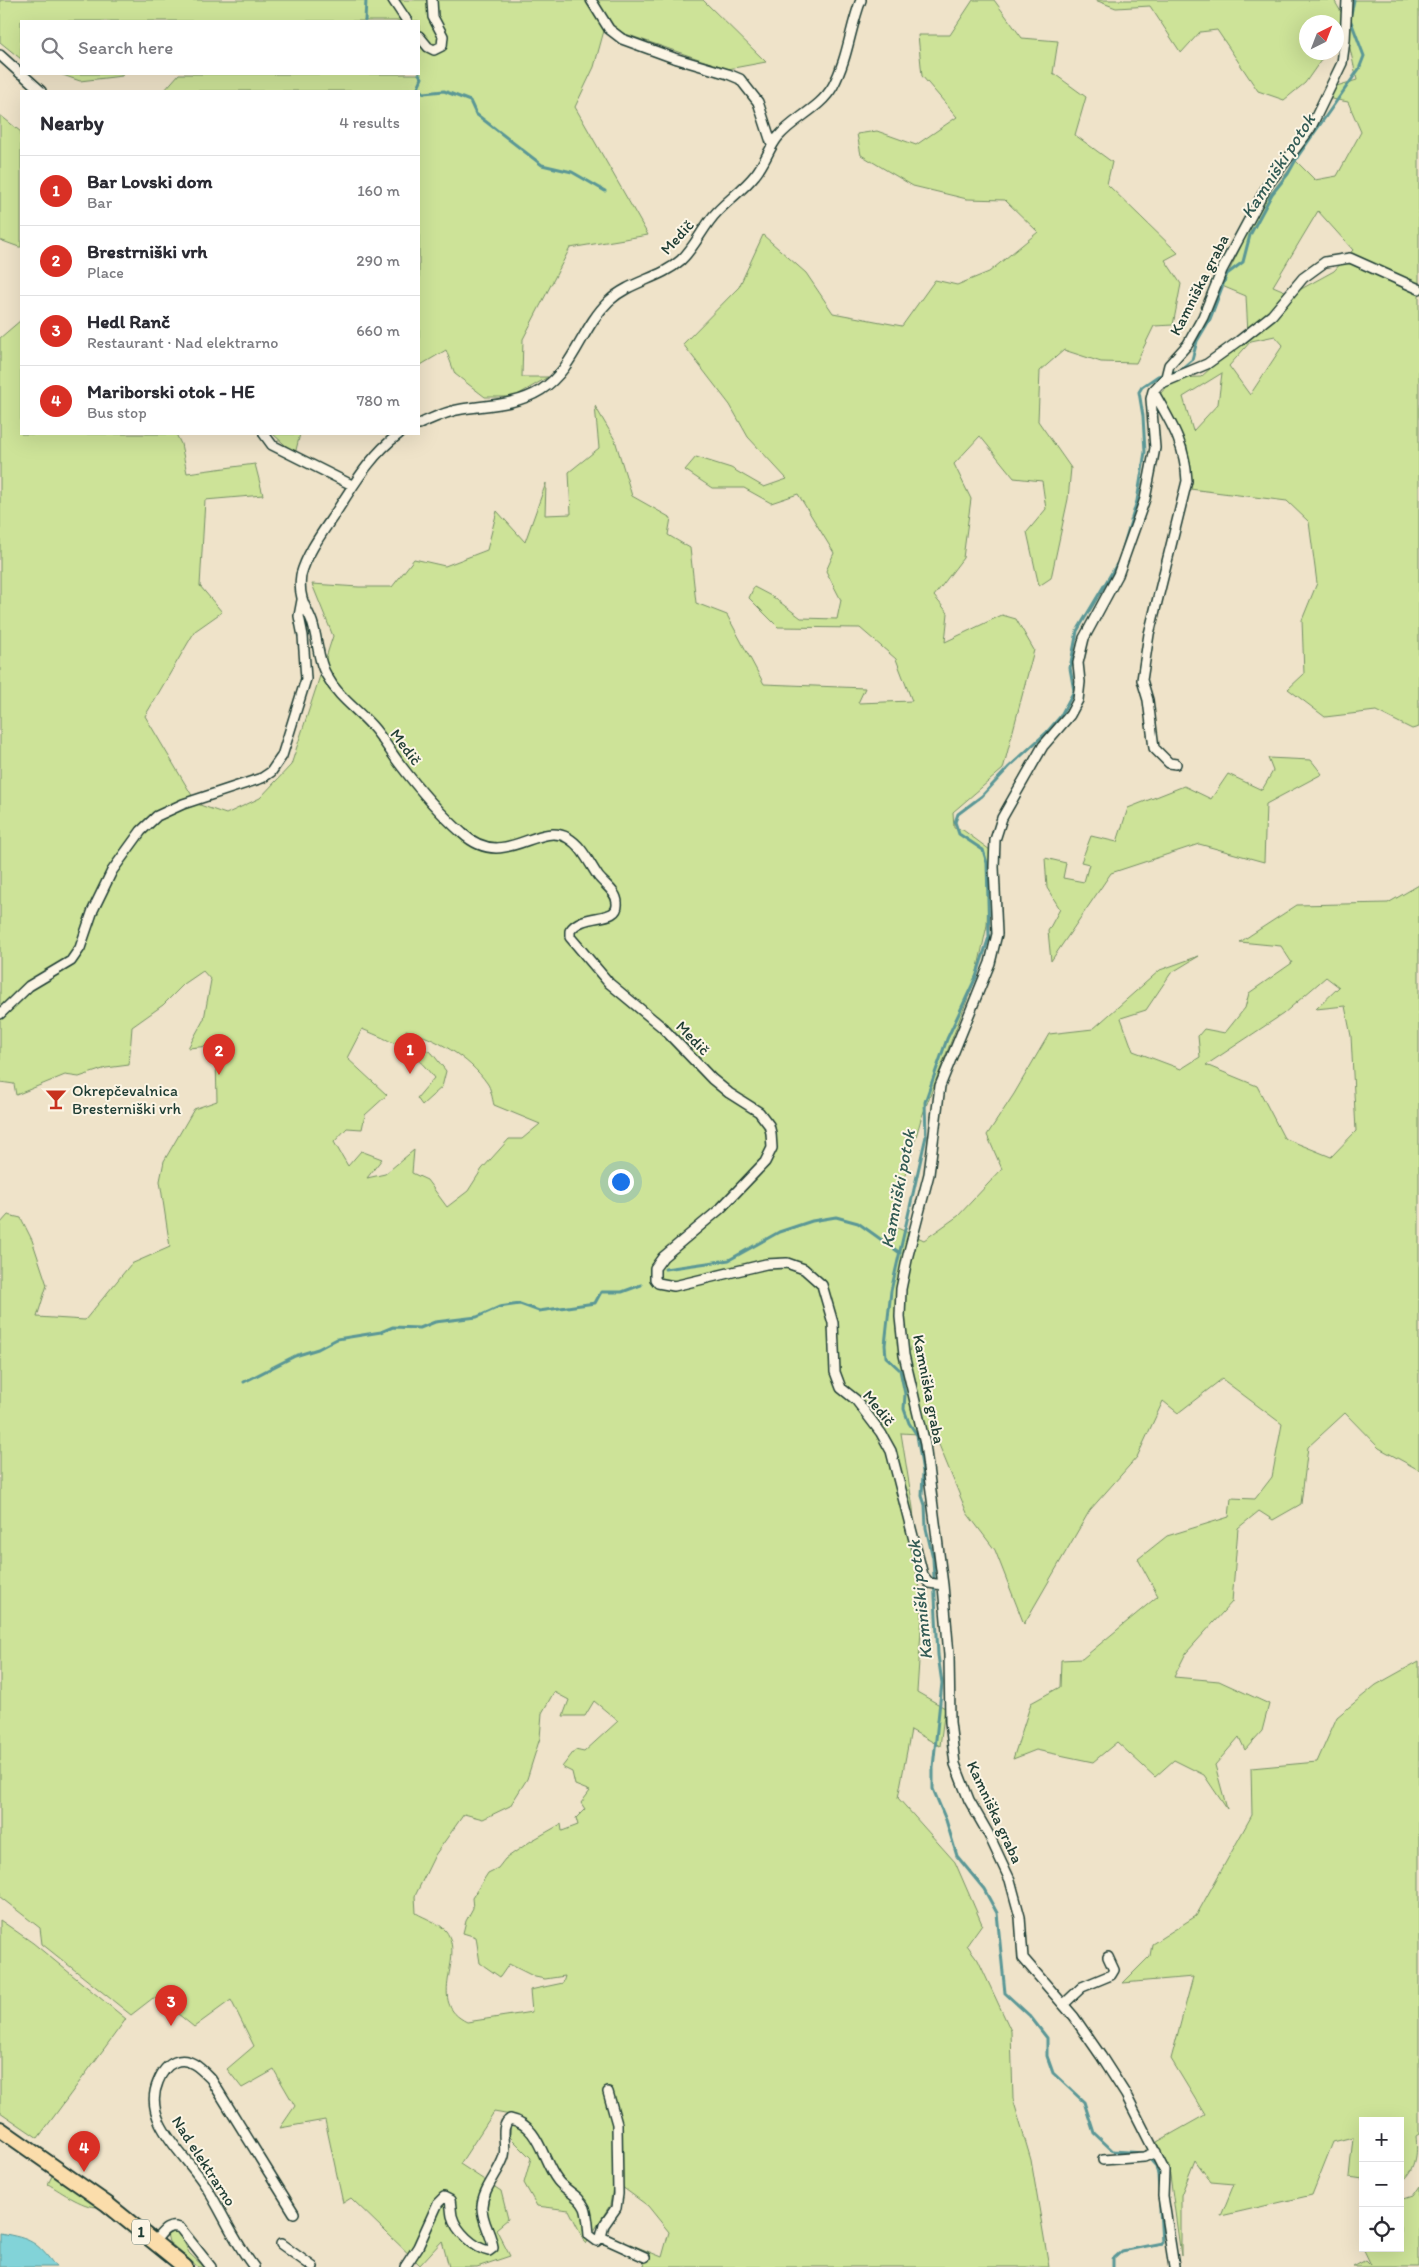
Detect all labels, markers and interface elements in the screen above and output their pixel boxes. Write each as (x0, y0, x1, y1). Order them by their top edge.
north arrow (1299, 15, 1344, 60)
search box (20, 20, 420, 75)
icon: search (38, 34, 66, 62)
text: Search here (78, 36, 173, 59)
water label: Kamniški potok (1236, 108, 1321, 222)
text: Nearby (40, 110, 104, 135)
text: 4 results (339, 113, 400, 132)
text: Bar Lovski dom (87, 170, 212, 193)
text: 1 (52, 181, 60, 200)
text: 160 m (357, 181, 400, 200)
text: Bar (87, 193, 112, 212)
street label: Medič (656, 216, 698, 258)
street label: Kamniška graba (1165, 231, 1233, 339)
text: Brestrniški vrh (87, 240, 207, 263)
text: 2 (52, 251, 60, 270)
text: 290 m (356, 251, 400, 270)
text: Place (87, 263, 124, 282)
text: Hedl Ranč (87, 310, 170, 333)
text: 3 (52, 321, 60, 340)
text: 660 m (356, 321, 400, 340)
text: Restaurant · Nad elektrarno (87, 333, 278, 352)
text: Mariborski otok - HE (87, 380, 255, 403)
text: 4 (51, 391, 61, 410)
text: 780 m (356, 391, 400, 410)
text: Bus stop (87, 403, 147, 422)
street label: Medič (386, 725, 426, 769)
street label: Medič (672, 1017, 714, 1059)
pin: 1 (394, 1033, 426, 1074)
pin: 2 (203, 1034, 235, 1075)
place label: Okrepčevalnica Bresterniški vrh (72, 1081, 182, 1118)
bar icon: Okrepčevalnica Bresterniški vrh (43, 1086, 69, 1112)
water label: Kamniški potok (876, 1126, 921, 1250)
your location (608, 1169, 634, 1195)
street label: Kamniška graba (909, 1333, 949, 1445)
street label: Medič (859, 1386, 899, 1430)
water label: Kamniški potok (903, 1537, 937, 1661)
street label: Kamniška graba (963, 1758, 1027, 1866)
pin: 3 (155, 1985, 187, 2026)
street label: Nad elektrarno (168, 2112, 240, 2210)
map controls (1359, 2117, 1404, 2252)
button: + (1359, 2117, 1404, 2162)
pin: 4 (68, 2131, 100, 2172)
button: − (1359, 2162, 1404, 2207)
button: locate (1359, 2207, 1404, 2252)
road number: 1 (132, 2220, 150, 2244)

